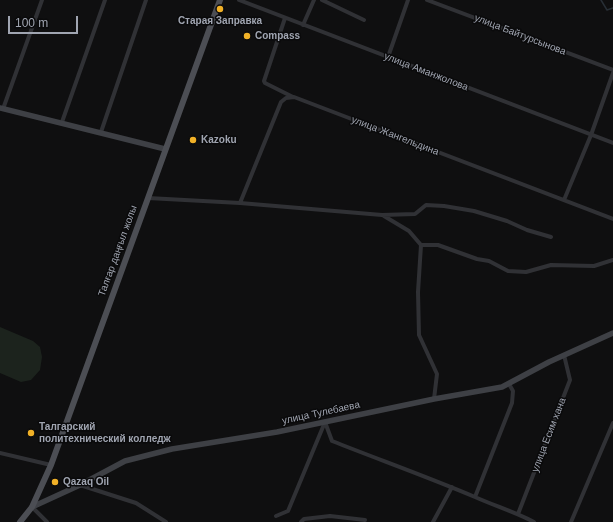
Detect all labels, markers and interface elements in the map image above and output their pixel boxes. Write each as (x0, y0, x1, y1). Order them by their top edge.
marker: Старая Заправка (215, 4, 225, 14)
scale bar (10, 8, 80, 34)
street label: улица Байтурсынова (472, 12, 568, 58)
place label: Старая Заправка (178, 15, 262, 27)
text: 100 m (15, 16, 48, 30)
place label: Compass (255, 30, 300, 42)
marker: Compass (242, 31, 252, 41)
street label: улица Аманжолова (382, 50, 470, 94)
street label: улица Жангельдина (349, 114, 441, 158)
place label: Kazoku (201, 134, 237, 146)
marker: Kazoku (188, 135, 198, 145)
street label: Талғар даңғыл жолы (96, 204, 140, 298)
street label: улица Есим хана (529, 396, 569, 474)
street label: улица Тулебаева (281, 399, 361, 427)
place label: Талгарский политехнический колледж (39, 421, 171, 444)
marker: Талгарский политехнический колледж (26, 428, 36, 438)
place label: Qazaq Oil (63, 476, 109, 488)
marker: Qazaq Oil (50, 477, 60, 487)

